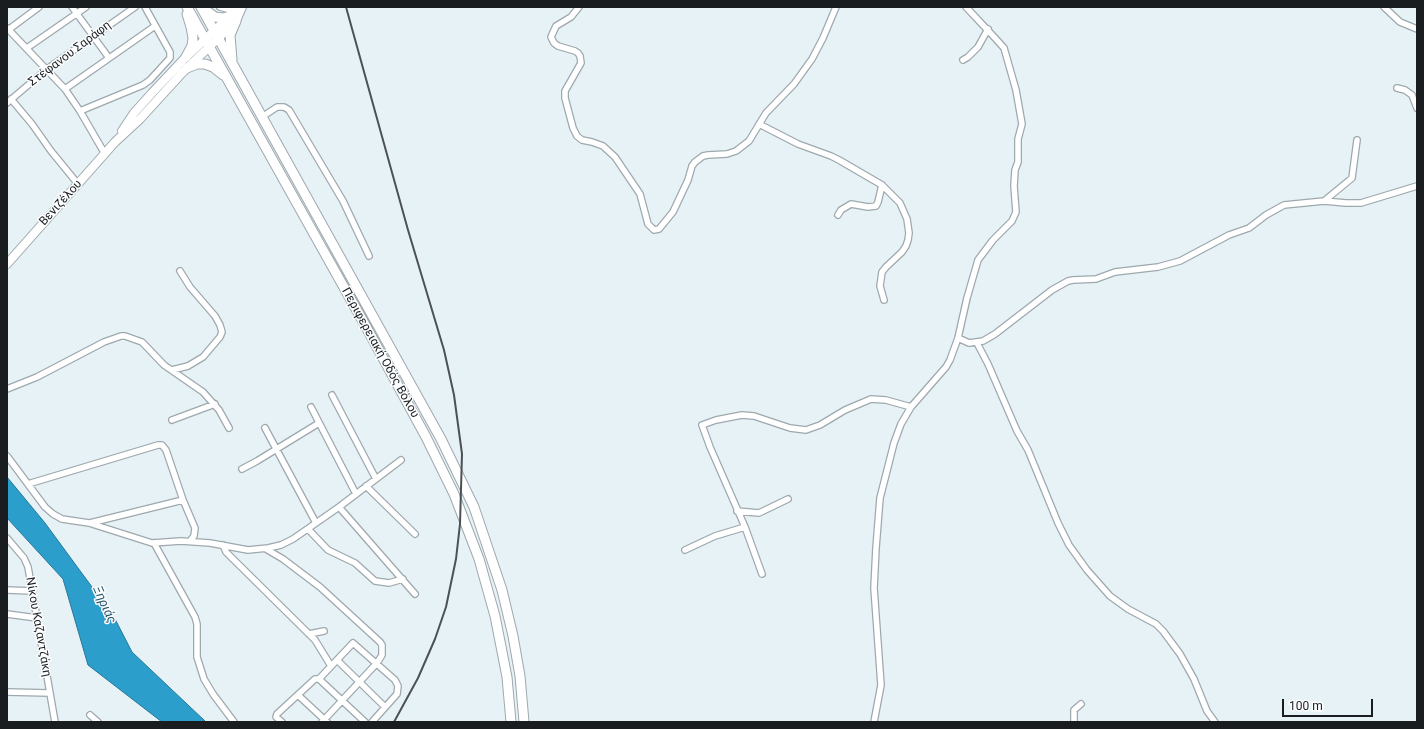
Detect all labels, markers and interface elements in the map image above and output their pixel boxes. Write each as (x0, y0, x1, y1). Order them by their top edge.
street label: Στέφανου Σαράφη (26, 18, 114, 90)
street label: Βενιζέλου (37, 177, 85, 229)
street label: Περιφερειακή Οδός Βόλου (338, 285, 422, 421)
street label: Νίκου Καζαντζάκη (22, 576, 54, 678)
water label: Ξηριάς (89, 584, 119, 626)
scale bar (1284, 691, 1375, 717)
text: 100 m (1289, 699, 1323, 713)

